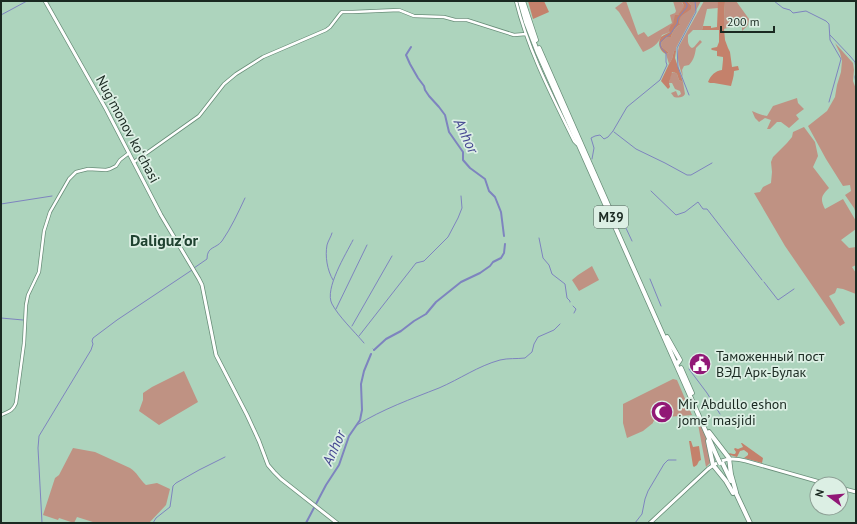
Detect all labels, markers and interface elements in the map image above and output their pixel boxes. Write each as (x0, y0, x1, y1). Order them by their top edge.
scale bar (721, 8, 774, 34)
text: 200 m (727, 14, 760, 29)
street label: Nugʻmonov koʻchasi (92, 72, 164, 186)
water label: Anhor (449, 114, 483, 157)
road number: M39 (594, 206, 628, 228)
district label: Daliguz'or (130, 230, 198, 250)
place label: Таможенный пост ВЭД Арк-Булак (716, 347, 825, 381)
public building icon: Таможенный пост ВЭД Арк-Булак (687, 351, 713, 377)
place label: Mir Abdullo eshon jome’ masjidi (678, 395, 787, 429)
mosque icon: Mir Abdullo eshon jome’ masjidi (649, 399, 675, 425)
water label: Anhor (317, 426, 350, 469)
north arrow (809, 476, 849, 516)
text: N (812, 488, 827, 499)

